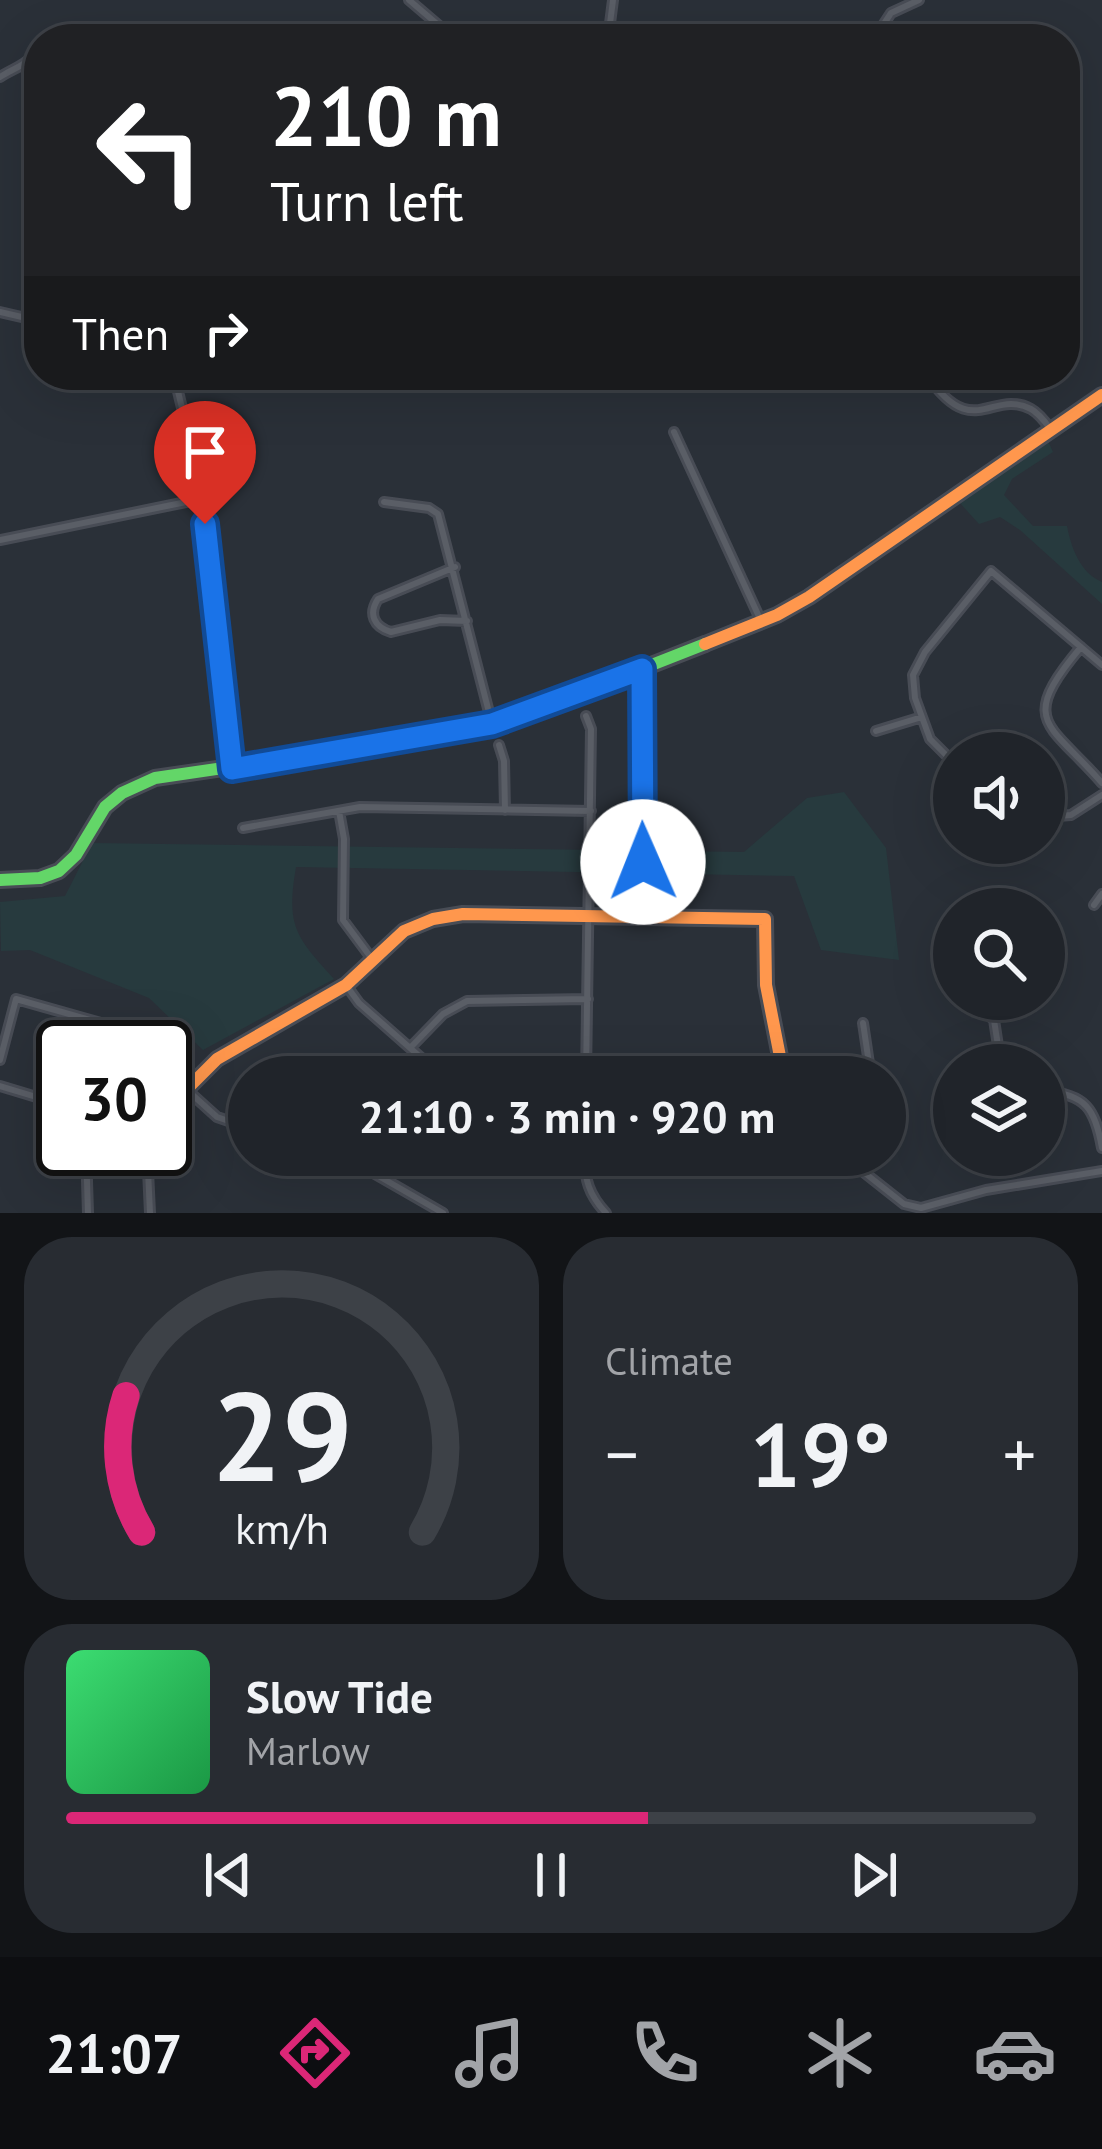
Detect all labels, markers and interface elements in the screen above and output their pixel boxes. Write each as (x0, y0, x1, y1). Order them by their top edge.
text: 210 m (270, 60, 502, 169)
icon: left (72, 72, 228, 228)
text: Turn left (270, 166, 464, 236)
icon: right (193, 300, 259, 366)
text: Then (72, 304, 169, 362)
pin (154, 401, 256, 524)
icon: arrive (172, 419, 238, 485)
map controls (933, 732, 1065, 1176)
button: sound (933, 732, 1065, 864)
position arrow (580, 799, 706, 925)
button: search (933, 888, 1065, 1020)
speed limit sign: 30 (36, 1020, 192, 1176)
button: layers (933, 1044, 1065, 1176)
text: 21:10 · 3 min · 920 m (359, 1087, 775, 1145)
text: Climate (605, 1335, 733, 1386)
text: 29 (211, 1354, 352, 1515)
text: 19° (750, 1395, 891, 1512)
text: − (605, 1411, 638, 1496)
text: + (1003, 1411, 1036, 1496)
text: km/h (234, 1499, 329, 1555)
text: Slow Tide (246, 1667, 433, 1725)
text: Marlow (246, 1725, 370, 1776)
icon: previous (195, 1842, 261, 1908)
icon: pause (518, 1842, 584, 1908)
icon: next (841, 1842, 907, 1908)
icon: directions (273, 2011, 357, 2095)
icon: music (448, 2011, 532, 2095)
icon: phone (623, 2011, 707, 2095)
icon: climate (798, 2011, 882, 2095)
icon: car (973, 2011, 1057, 2095)
text: 21:07 (45, 2018, 182, 2088)

